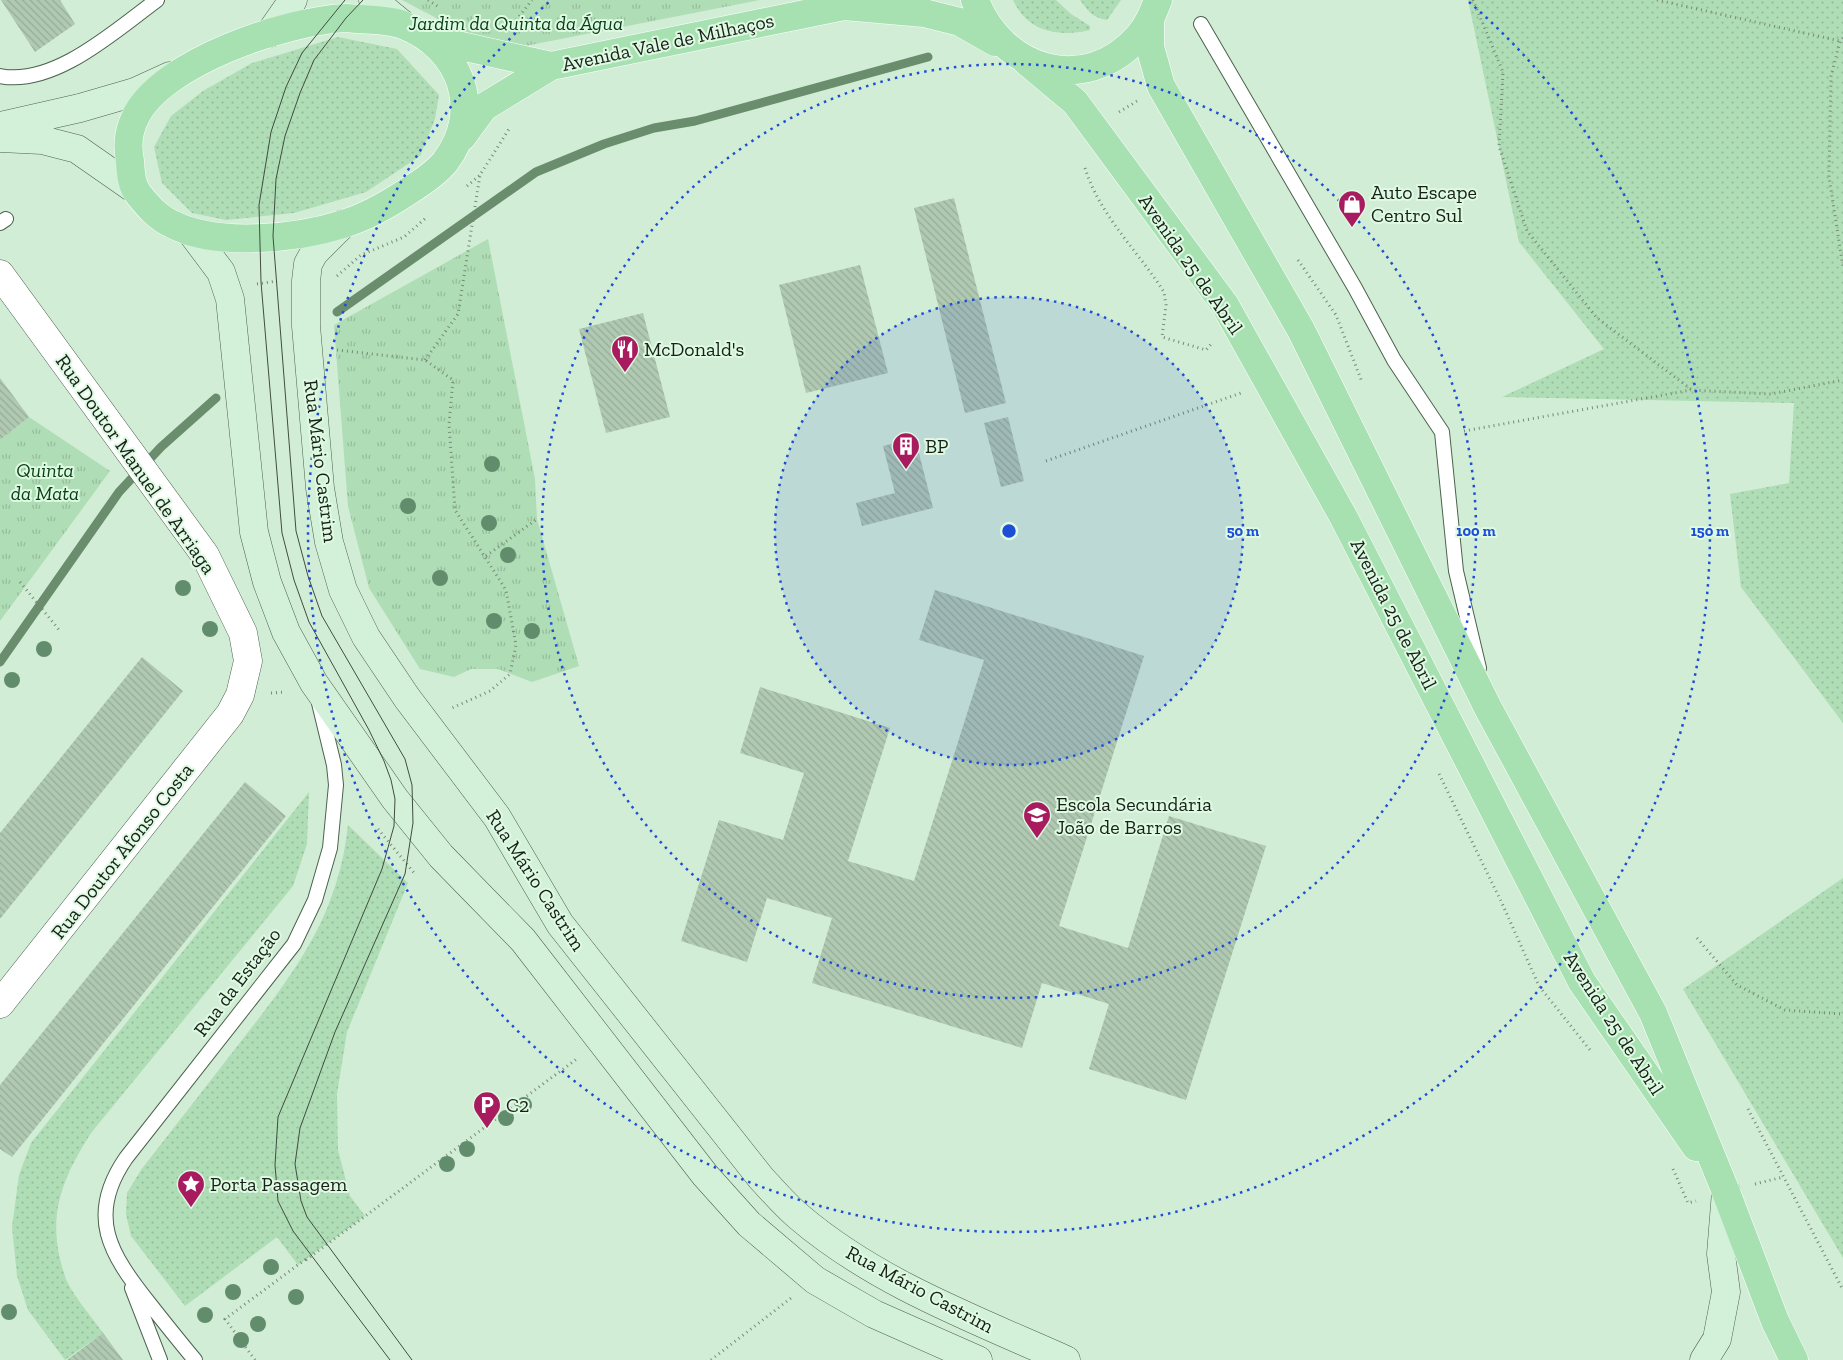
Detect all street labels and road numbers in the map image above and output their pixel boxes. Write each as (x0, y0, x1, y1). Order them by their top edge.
street label: Avenida Vale de Milhaços (560, 8, 776, 76)
street label: Avenida 25 de Abril (1134, 189, 1248, 339)
street label: Rua Doutor Manuel de Arriaga (51, 350, 221, 579)
street label: Rua Mário Castrim (299, 378, 343, 544)
street label: Avenida 25 de Abril (1346, 535, 1442, 693)
street label: Rua Doutor Afonso Costa (46, 758, 198, 944)
street label: Rua Mário Castrim (481, 805, 591, 956)
street label: Rua da Estação (188, 923, 286, 1041)
street label: Avenida 25 de Abril (1559, 947, 1669, 1099)
street label: Rua Mário Castrim (842, 1240, 999, 1338)

